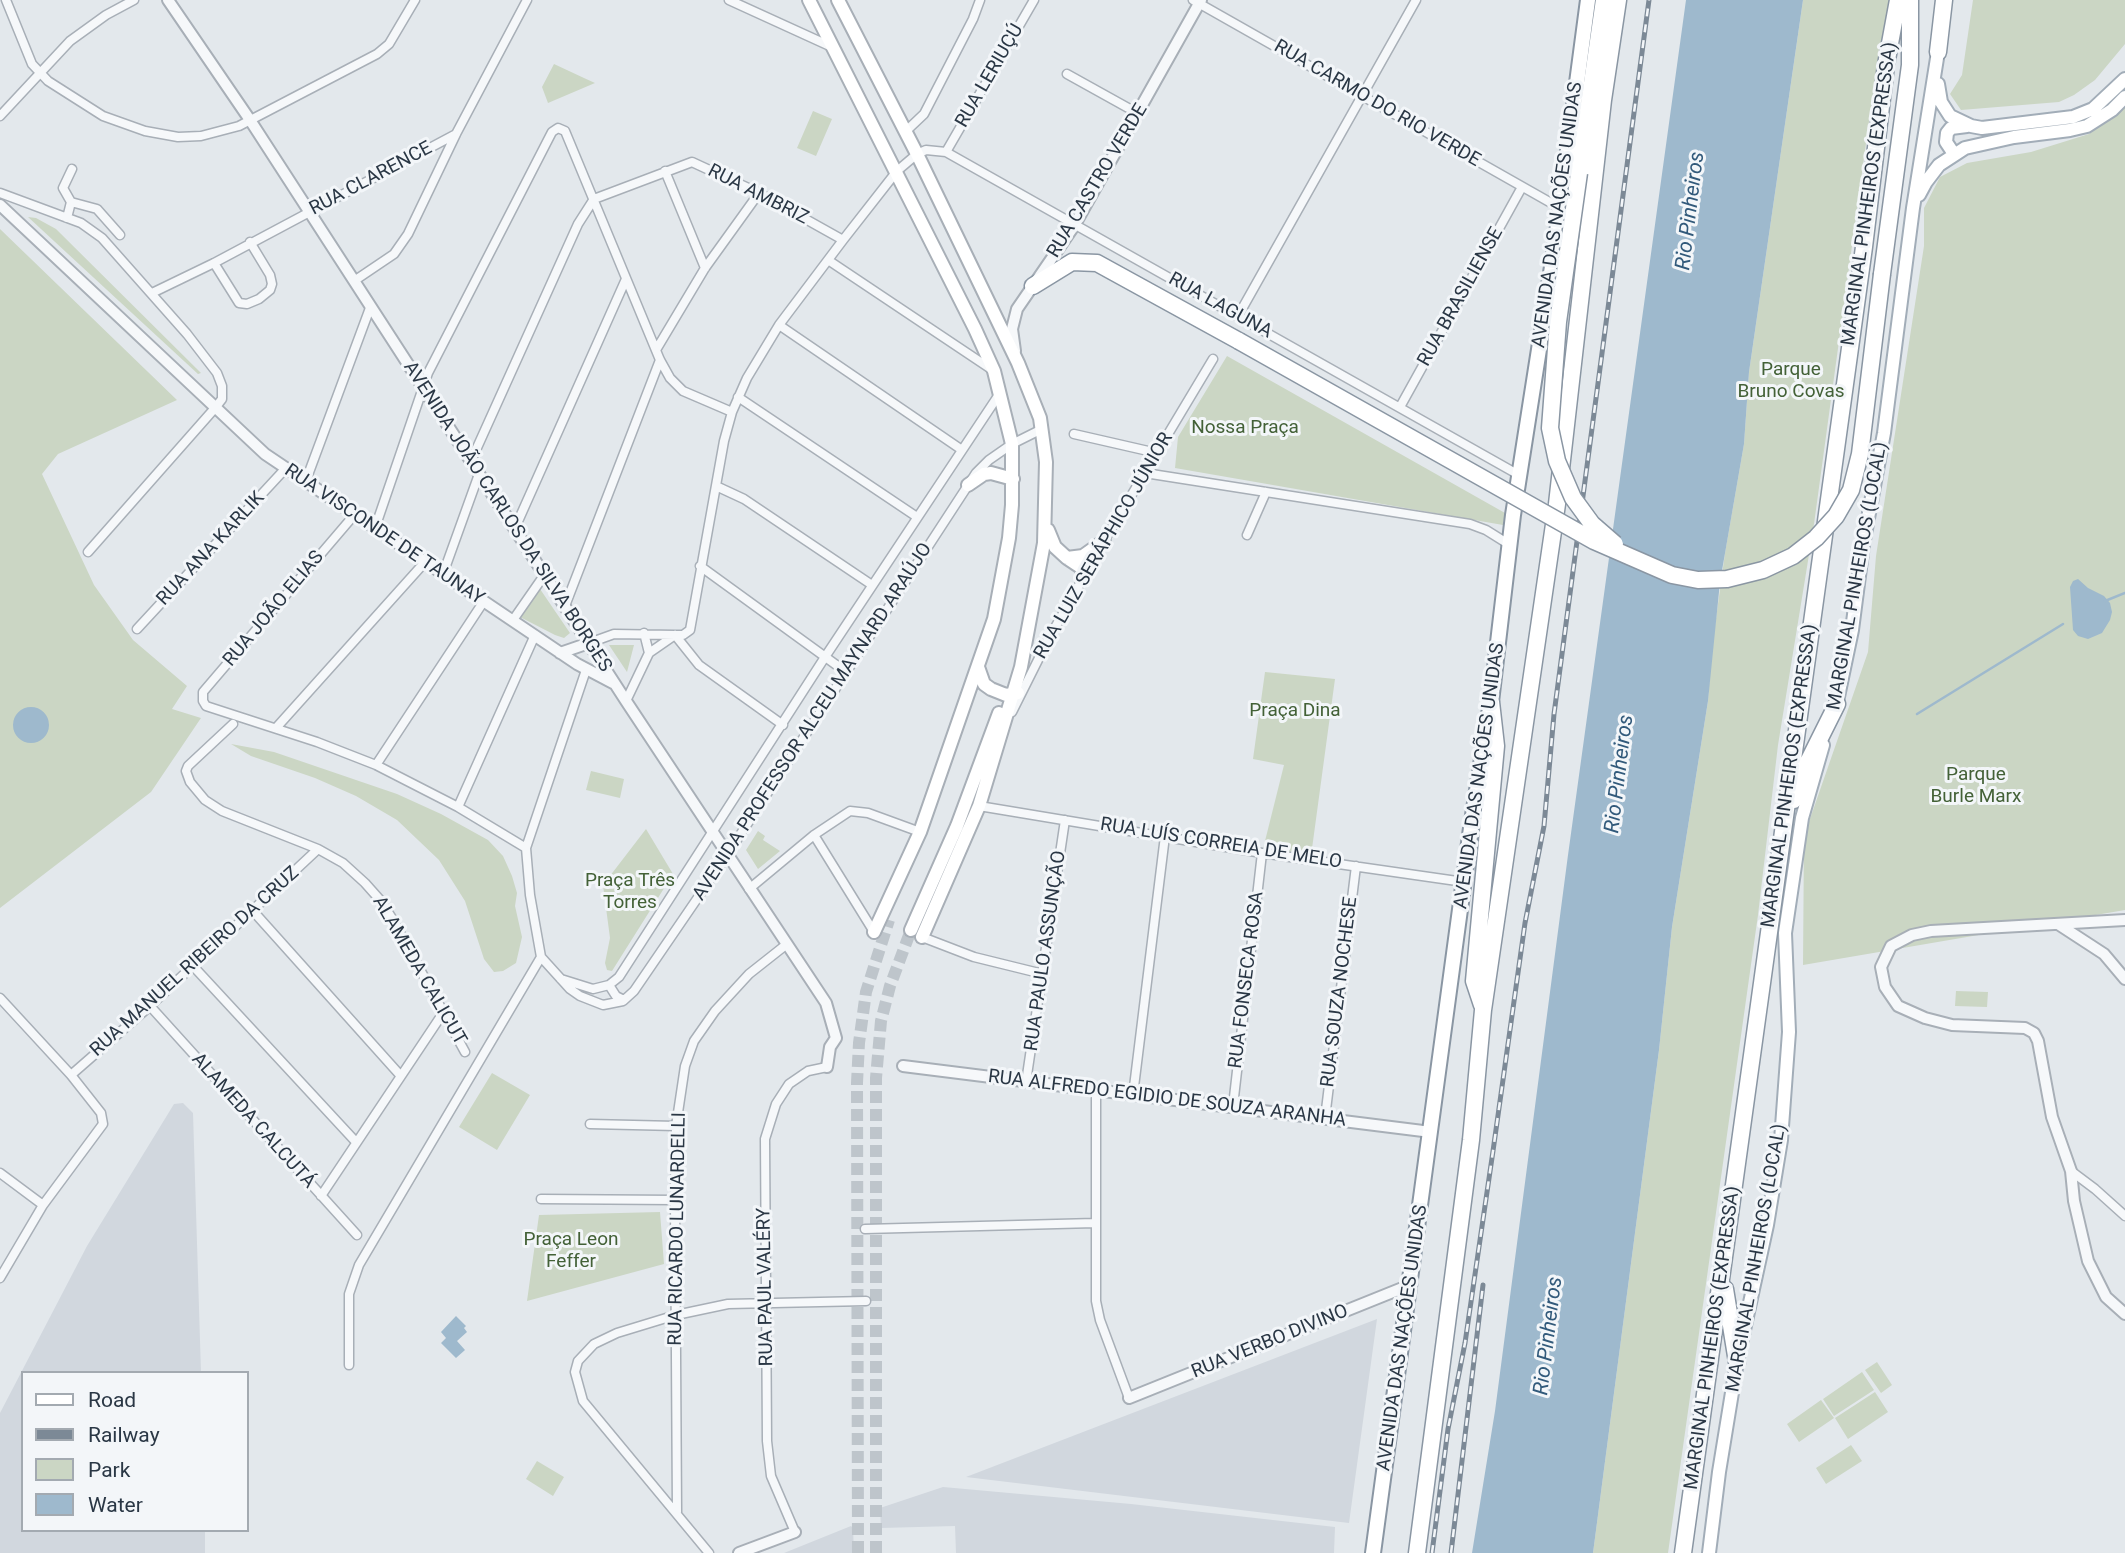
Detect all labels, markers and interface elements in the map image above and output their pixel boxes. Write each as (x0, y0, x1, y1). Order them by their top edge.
street label: RUA LERIUÇÚ (951, 20, 1029, 132)
street label: RUA CARMO DO RIO VERDE (1270, 35, 1484, 173)
street label: MARGINAL PINHEIROS (EXPRESSA) (1837, 41, 1903, 347)
street label: AVENIDA DAS NAÇÕES UNIDAS (1528, 80, 1588, 350)
street label: RUA CASTRO VERDE (1043, 100, 1153, 262)
street label: RUA CLARENCE (306, 137, 436, 221)
water label: Rio Pinheiros (1671, 150, 1711, 272)
street label: RUA AMBRIZ (704, 160, 812, 230)
street label: RUA BRASILIENSE (1413, 224, 1509, 370)
street label: RUA LAGUNA (1164, 268, 1276, 344)
street label: AVENIDA JOÃO CARLOS DA SILVA BORGES (398, 357, 616, 677)
park label: Parque Bruno Covas (1737, 359, 1845, 403)
park label: Nossa Praça (1191, 417, 1299, 439)
street label: RUA LUIZ SERÁPHICO JÚNIOR (1030, 429, 1178, 663)
street label: MARGINAL PINHEIROS (LOCAL) (1823, 440, 1893, 712)
street label: RUA VISCONDE DE TAUNAY (280, 459, 488, 611)
street label: RUA ANA KARLIK (152, 487, 270, 611)
street label: AVENIDA PROFESSOR ALCEU MAYNARD ARAÚJO (689, 539, 937, 905)
street label: RUA JOÃO ELIAS (219, 546, 329, 672)
street label: MARGINAL PINHEIROS (EXPRESSA) (1757, 623, 1823, 929)
street label: AVENIDA DAS NAÇÕES UNIDAS (1450, 641, 1510, 911)
park label: Praça Dina (1249, 700, 1341, 722)
water label: Rio Pinheiros (1600, 713, 1640, 835)
park label: Parque Burle Marx (1931, 764, 2021, 808)
street label: RUA LUÍS CORREIA DE MELO (1099, 814, 1343, 874)
street label: RUA PAULO ASSUNÇÃO (1021, 849, 1071, 1053)
street label: RUA MANUEL RIBEIRO DA CRUZ (86, 862, 304, 1062)
park label: Praça Três Torres (585, 870, 675, 914)
street label: RUA FONSECA ROSA (1225, 890, 1269, 1070)
street label: ALAMEDA CALICUT (367, 892, 471, 1050)
street label: RUA SOUZA NOCHESE (1317, 896, 1363, 1088)
street label: ALAMEDA CALCUTÁ (186, 1049, 320, 1193)
street label: RUA ALFREDO EGIDIO DE SOUZA ARANHA (987, 1066, 1347, 1132)
street label: RUA RICARDO LUNARDELLI (665, 1112, 691, 1346)
street label: MARGINAL PINHEIROS (LOCAL) (1722, 1122, 1792, 1394)
street label: MARGINAL PINHEIROS (EXPRESSA) (1680, 1185, 1746, 1491)
street label: AVENIDA DAS NAÇÕES UNIDAS (1373, 1203, 1433, 1473)
street label: RUA PAUL VALÉRY (753, 1207, 779, 1367)
park label: Praça Leon Feffer (523, 1229, 619, 1273)
water label: Rio Pinheiros (1529, 1275, 1569, 1397)
street label: RUA VERBO DIVINO (1188, 1300, 1352, 1384)
legend (21, 1371, 248, 1532)
text: Road (88, 1388, 136, 1412)
text: Railway (88, 1423, 160, 1447)
text: Park (88, 1458, 130, 1482)
text: Water (88, 1493, 143, 1517)

